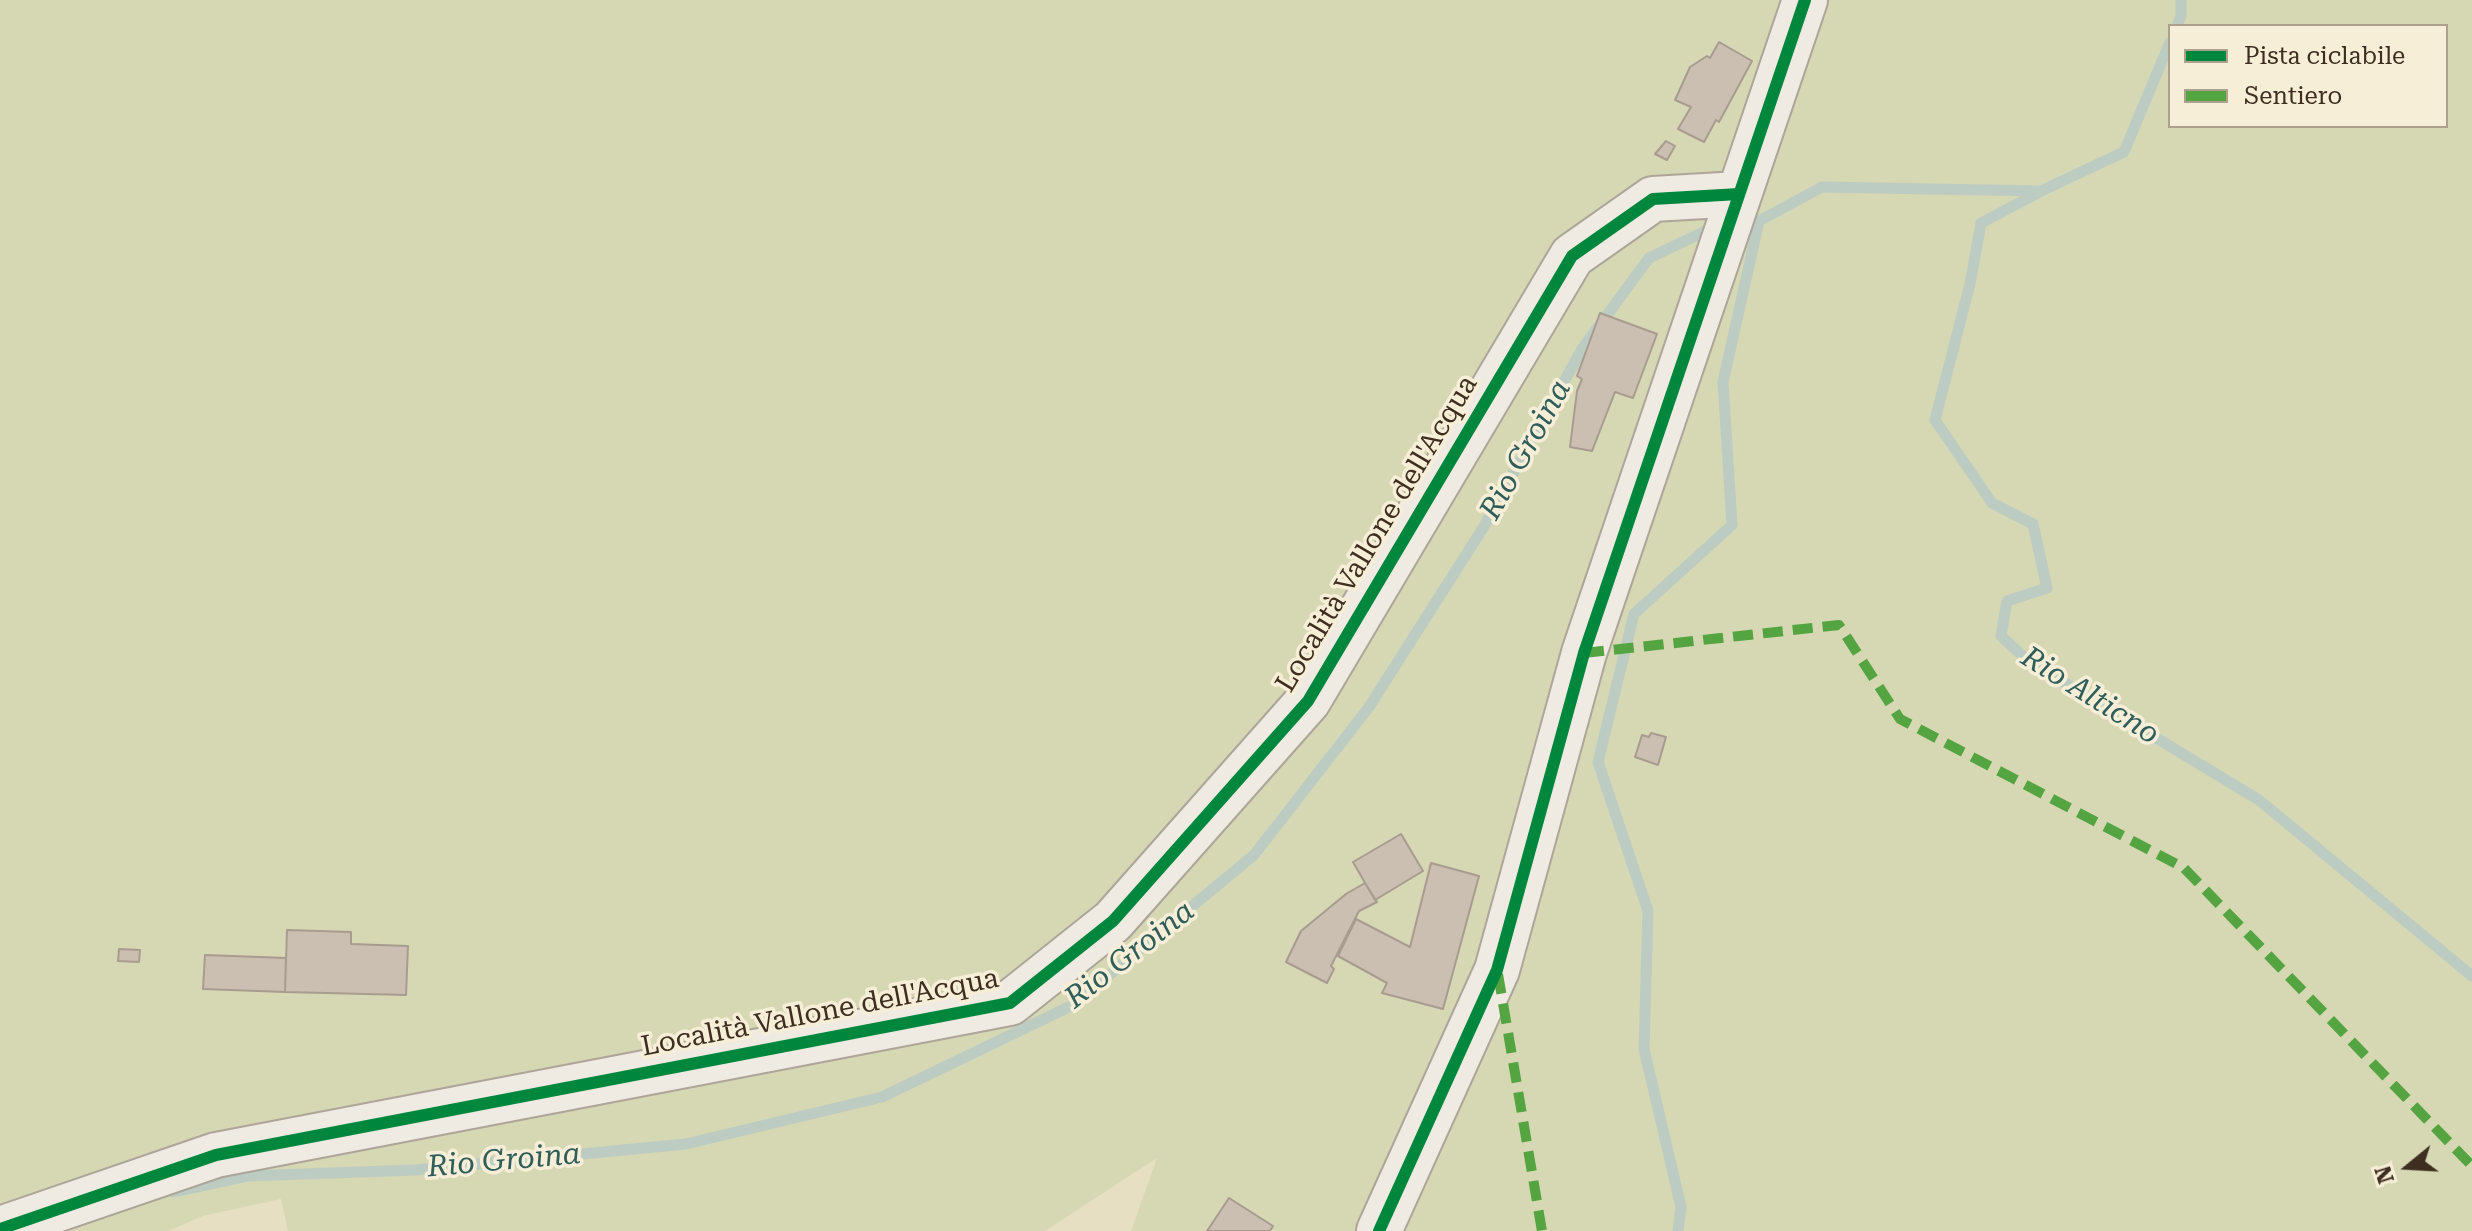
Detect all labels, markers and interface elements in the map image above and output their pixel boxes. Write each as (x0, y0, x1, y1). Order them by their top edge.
legend (2168, 24, 2448, 128)
text: Pista ciclabile (2244, 42, 2405, 70)
text: Sentiero (2244, 82, 2342, 110)
street label: Località Vallone dell'Acqua (1269, 370, 1485, 698)
water label: Rio Groina (1473, 374, 1579, 526)
water label: Rio Alticno (2014, 639, 2166, 753)
water label: Rio Groina (1058, 893, 1202, 1017)
street label: Località Vallone dell'Acqua (638, 962, 1002, 1064)
north arrow (2368, 1127, 2448, 1207)
water label: Rio Groina (426, 1136, 582, 1186)
text: N (2370, 1163, 2399, 1187)

